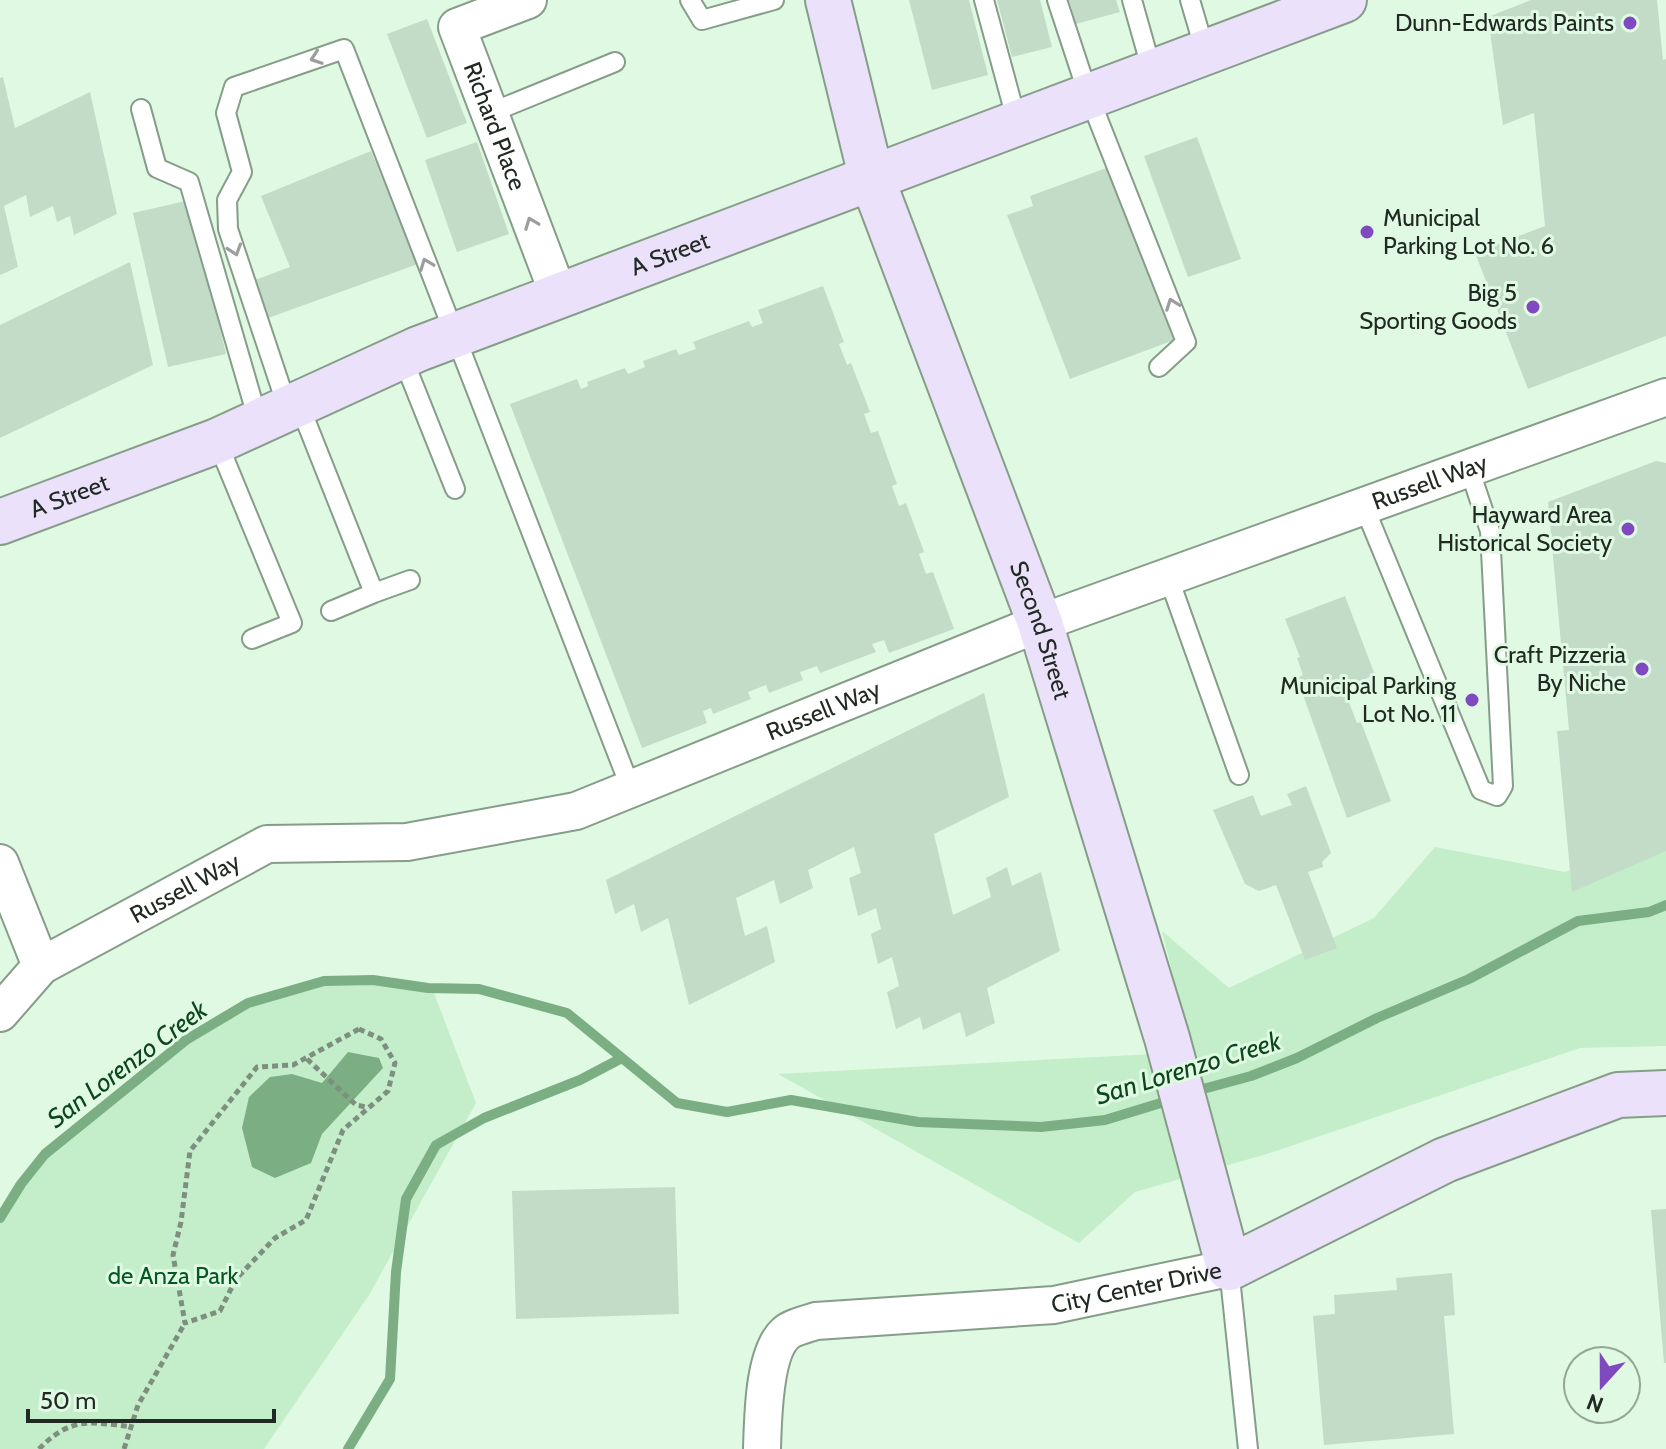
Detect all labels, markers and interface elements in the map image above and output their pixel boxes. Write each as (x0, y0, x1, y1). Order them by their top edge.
place label: Dunn-Edwards Paints (1395, 8, 1614, 37)
marker: Dunn-Edwards Paints (1621, 14, 1639, 32)
one-way arrow (310, 49, 324, 65)
street label: Richard Place (458, 58, 533, 194)
place label: Municipal Parking Lot No. 6 (1383, 203, 1554, 260)
one-way arrow (524, 217, 541, 231)
marker: Municipal Parking Lot No. 6 (1358, 223, 1376, 241)
street label: A Street (626, 226, 713, 282)
one-way arrow (225, 243, 241, 257)
one-way arrow (419, 258, 436, 272)
place label: Big 5 Sporting Goods (1359, 278, 1517, 335)
one-way arrow (1165, 298, 1182, 312)
marker: Big 5 Sporting Goods (1524, 298, 1542, 316)
street label: Russell Way (1368, 448, 1491, 516)
street label: A Street (26, 468, 113, 524)
place label: Hayward Area Historical Society (1437, 500, 1612, 557)
marker: Hayward Area Historical Society (1619, 520, 1637, 538)
street label: Second Street (1004, 557, 1077, 703)
place label: Craft Pizzeria By Niche (1494, 640, 1626, 697)
marker: Craft Pizzeria By Niche (1633, 660, 1651, 678)
place label: Municipal Parking Lot No. 11 (1280, 671, 1457, 728)
street label: Russell Way (762, 674, 885, 746)
marker: Municipal Parking Lot No. 11 (1463, 691, 1481, 709)
street label: Russell Way (125, 846, 245, 929)
water label: San Lorenzo Creek (41, 993, 214, 1135)
water label: San Lorenzo Creek (1092, 1024, 1285, 1111)
street label: City Center Drive (1048, 1255, 1224, 1319)
park label: de Anza Park (108, 1261, 239, 1290)
north arrow (1562, 1345, 1642, 1425)
scale bar (28, 1373, 274, 1423)
text: 50 m (40, 1386, 96, 1415)
text: N (1583, 1388, 1607, 1419)

